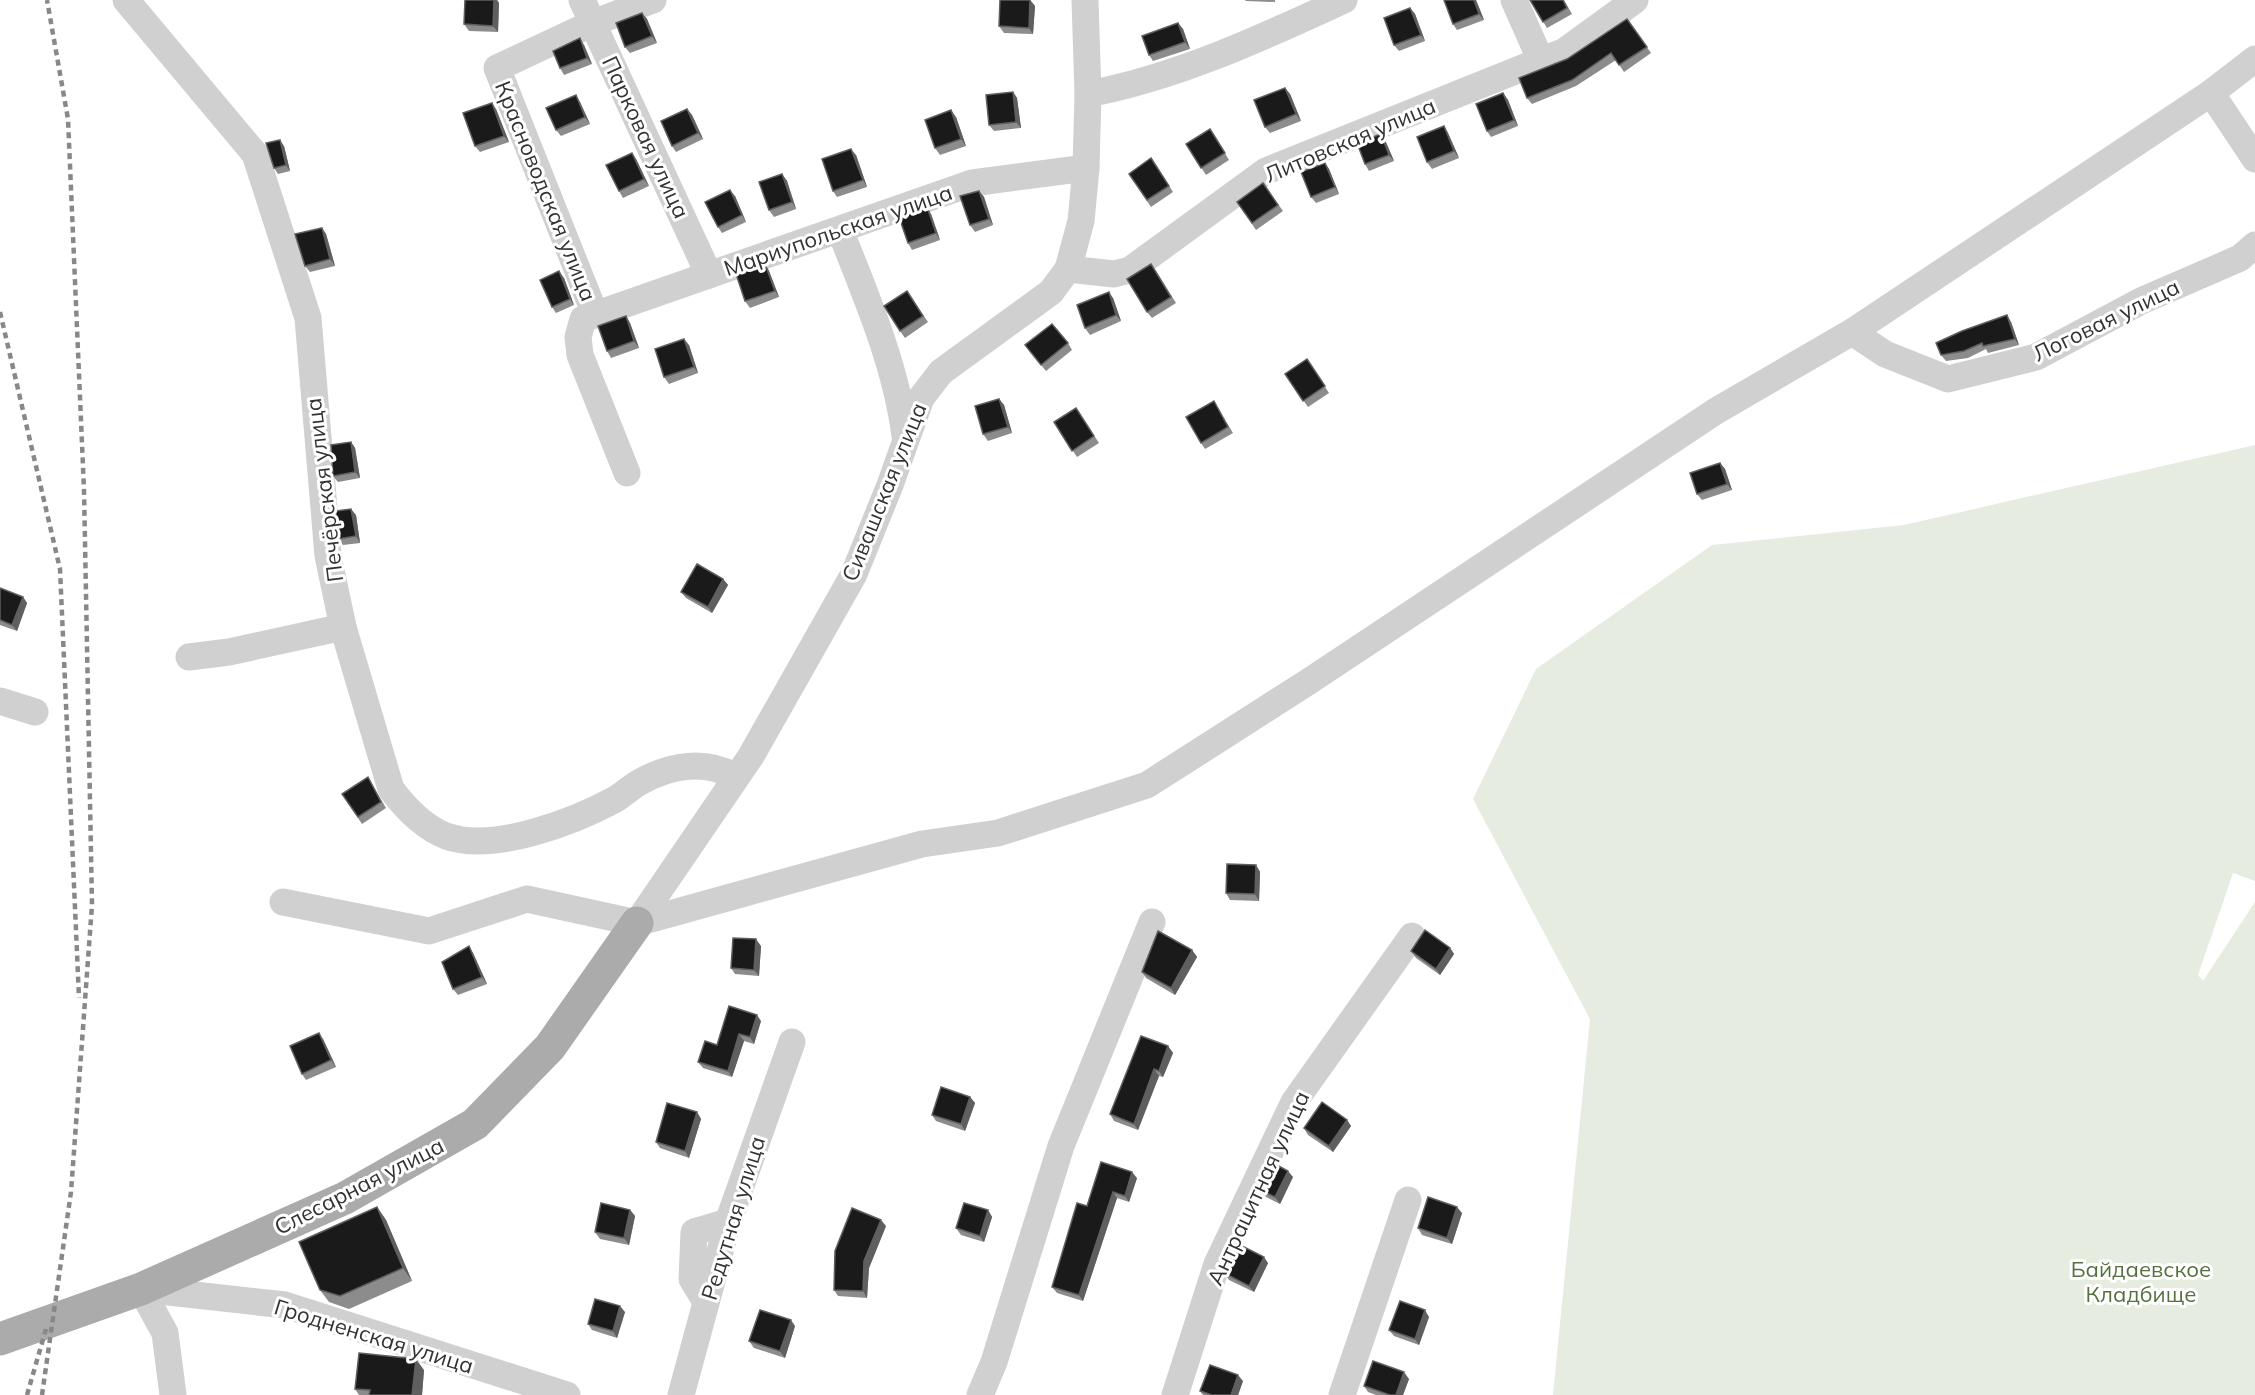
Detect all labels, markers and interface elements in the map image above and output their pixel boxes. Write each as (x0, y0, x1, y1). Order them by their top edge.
street label: Парковая улица (596, 51, 696, 223)
street label: Красноводская улица (489, 77, 603, 305)
street label: Литовская улица (1260, 91, 1440, 189)
street label: Мариупольская улица (720, 178, 956, 282)
street label: Логовая улица (2028, 272, 2184, 368)
street label: Печёрская улица (299, 396, 349, 584)
street label: Сивашская улица (835, 399, 933, 585)
street label: Антрацитная улица (1201, 1086, 1315, 1290)
street label: Слесарная улица (270, 1131, 448, 1241)
street label: Редутная улица (695, 1133, 771, 1303)
park label: Байдаевское Кладбище (2071, 1255, 2211, 1308)
street label: Гродненская улица (271, 1292, 477, 1380)

